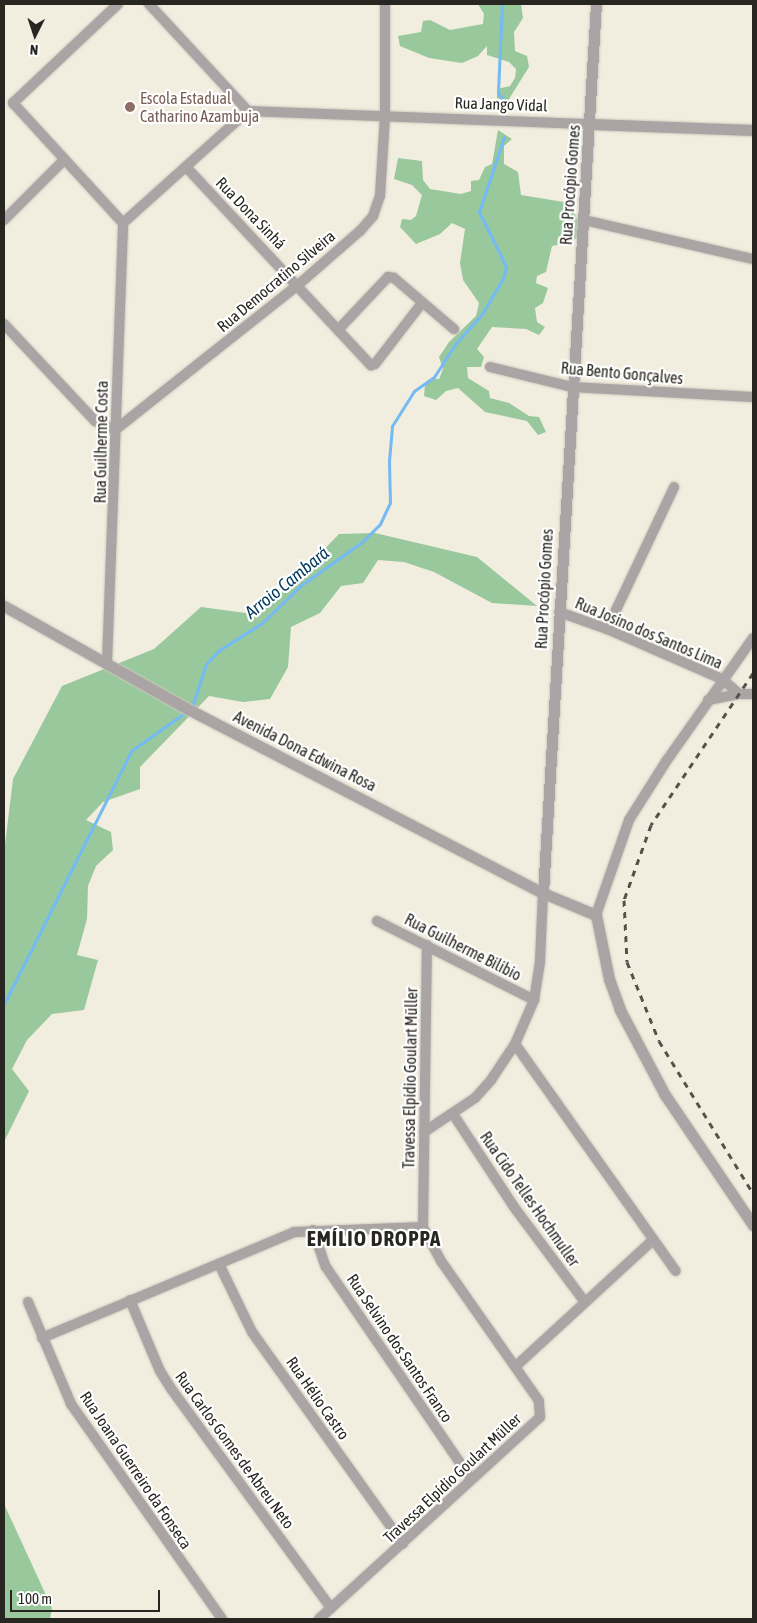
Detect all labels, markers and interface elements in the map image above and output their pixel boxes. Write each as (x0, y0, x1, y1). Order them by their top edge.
north arrow (10, 10, 60, 60)
text: N (29, 42, 39, 58)
place label: Escola Estadual Catharino Azambuja (140, 88, 259, 126)
street label: Rua Jango Vidal (454, 93, 548, 115)
marker: Escola Estadual Catharino Azambuja (124, 101, 136, 113)
street label: Rua Procópio Gomes (556, 124, 584, 246)
street label: Rua Dona Sinhá (212, 173, 290, 253)
street label: Rua Democratino Silveira (213, 226, 339, 336)
street label: Rua Bento Gonçalves (560, 358, 684, 388)
street label: Rua Guilherme Costa (90, 381, 112, 503)
street label: Rua Procópio Gomes (531, 528, 557, 650)
water label: Arroio Cambará (241, 543, 333, 623)
street label: Rua Josino dos Santos Lima (572, 593, 726, 673)
street label: Avenida Dona Edwina Rosa (230, 707, 380, 795)
street label: Rua Guilherme Bilibio (402, 909, 524, 985)
street label: Travessa Elpídio Goulart Müller (399, 987, 421, 1169)
street label: Rua Cido Telles Hochmuller (476, 1128, 584, 1270)
district label: EMÍLIO DROPPA (305, 1225, 443, 1251)
street label: Rua Selvino dos Santos Franco (343, 1270, 457, 1426)
street label: Rua Hélio Castro (282, 1353, 354, 1443)
street label: Rua Carlos Gomes de Abreu Neto (171, 1368, 299, 1532)
street label: Rua Joana Guerreiro da Fonseca (76, 1388, 196, 1552)
street label: Travessa Elpídio Goulart Müller (379, 1409, 525, 1547)
scale bar (12, 1580, 162, 1612)
text: 100 m (18, 1590, 52, 1607)

